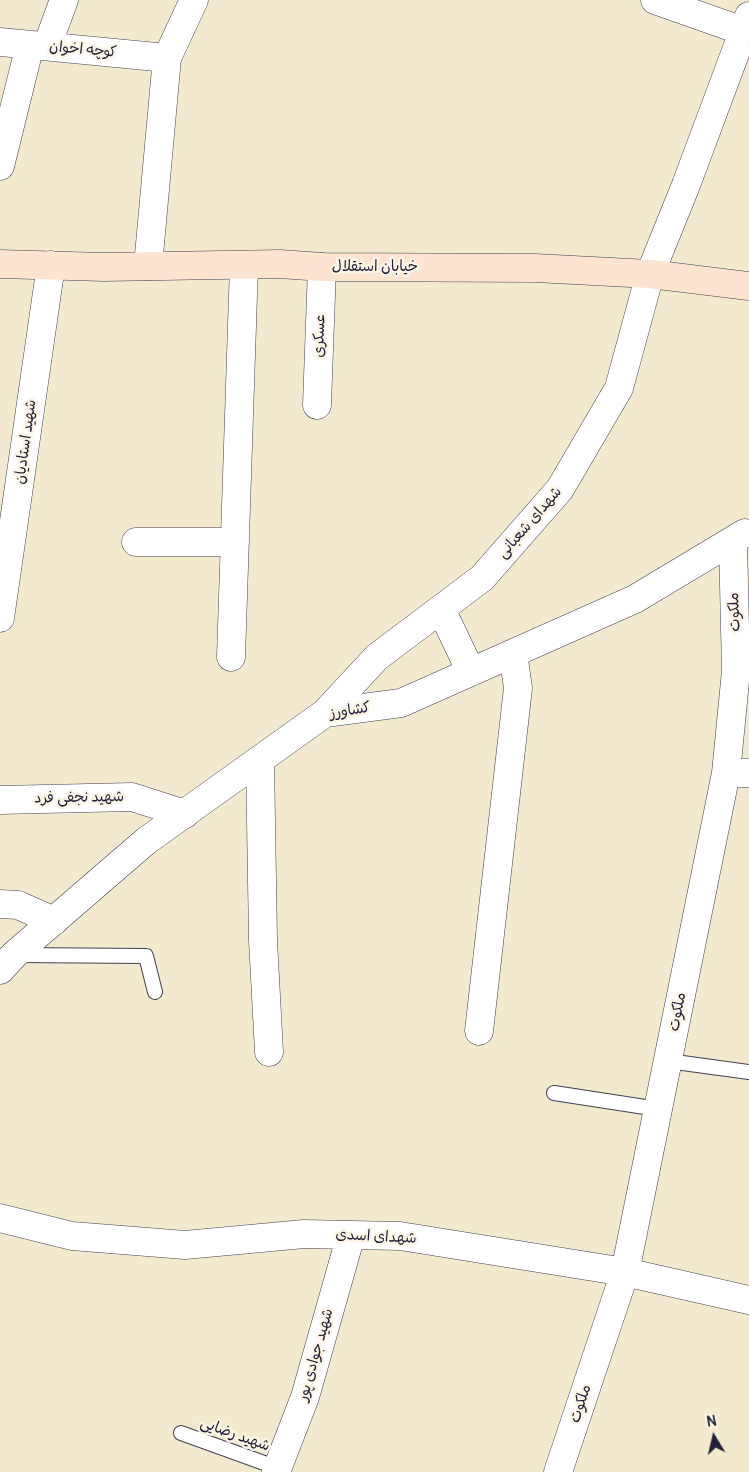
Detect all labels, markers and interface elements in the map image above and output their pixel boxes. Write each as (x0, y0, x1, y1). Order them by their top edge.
street label: کوچه اخوان (48, 38, 118, 62)
street label: خیابان استقلال (332, 258, 418, 276)
street label: عسکری (310, 314, 330, 358)
street label: شهید استادیان (11, 399, 41, 485)
street label: شهدای شعبانی (494, 483, 566, 563)
street label: ملکوت (725, 592, 745, 632)
street label: کشاورز (328, 699, 372, 723)
street label: شهید نجفی فرد (34, 788, 124, 808)
street label: ملکوت (665, 991, 691, 1033)
street label: شهدای اسدی (335, 1226, 417, 1248)
street label: شهید جوادی پور (294, 1307, 338, 1403)
street label: ملکوت (566, 1383, 596, 1425)
north arrow (689, 1412, 739, 1462)
text: N (706, 1413, 718, 1431)
street label: شهید رضایی (198, 1414, 272, 1456)

